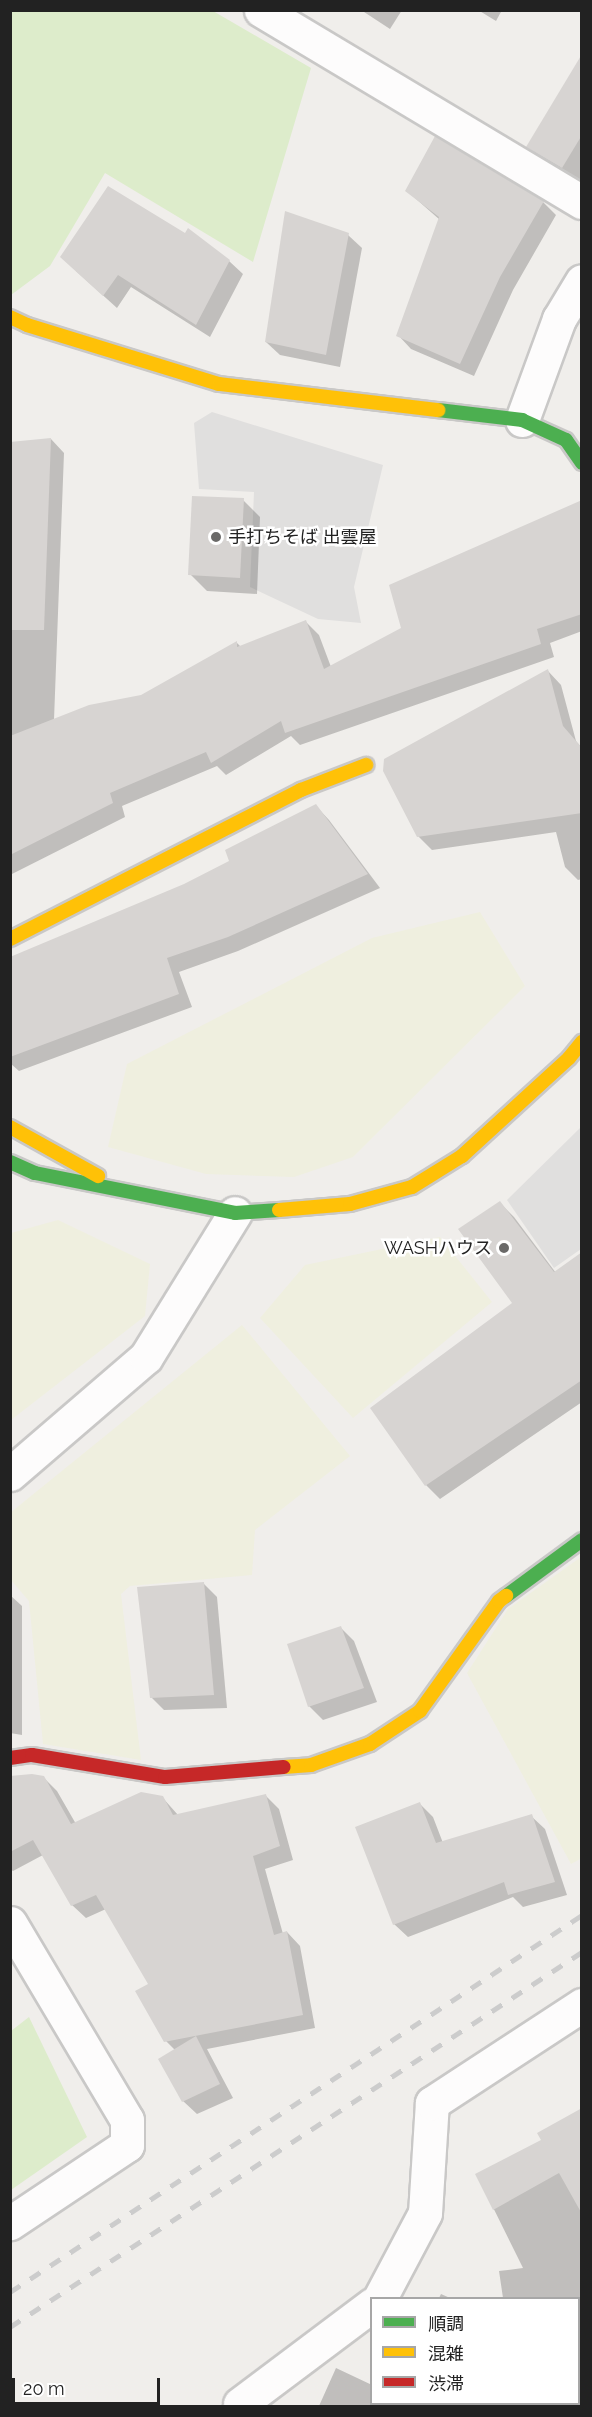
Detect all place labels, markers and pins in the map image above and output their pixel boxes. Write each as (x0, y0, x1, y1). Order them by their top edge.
place label: 手打ちそば 出雲屋 (228, 526, 377, 548)
marker: 手打ちそば 出雲屋 (209, 530, 223, 544)
place label: WASHハウス (384, 1237, 492, 1259)
marker: WASHハウス (497, 1241, 511, 1255)

